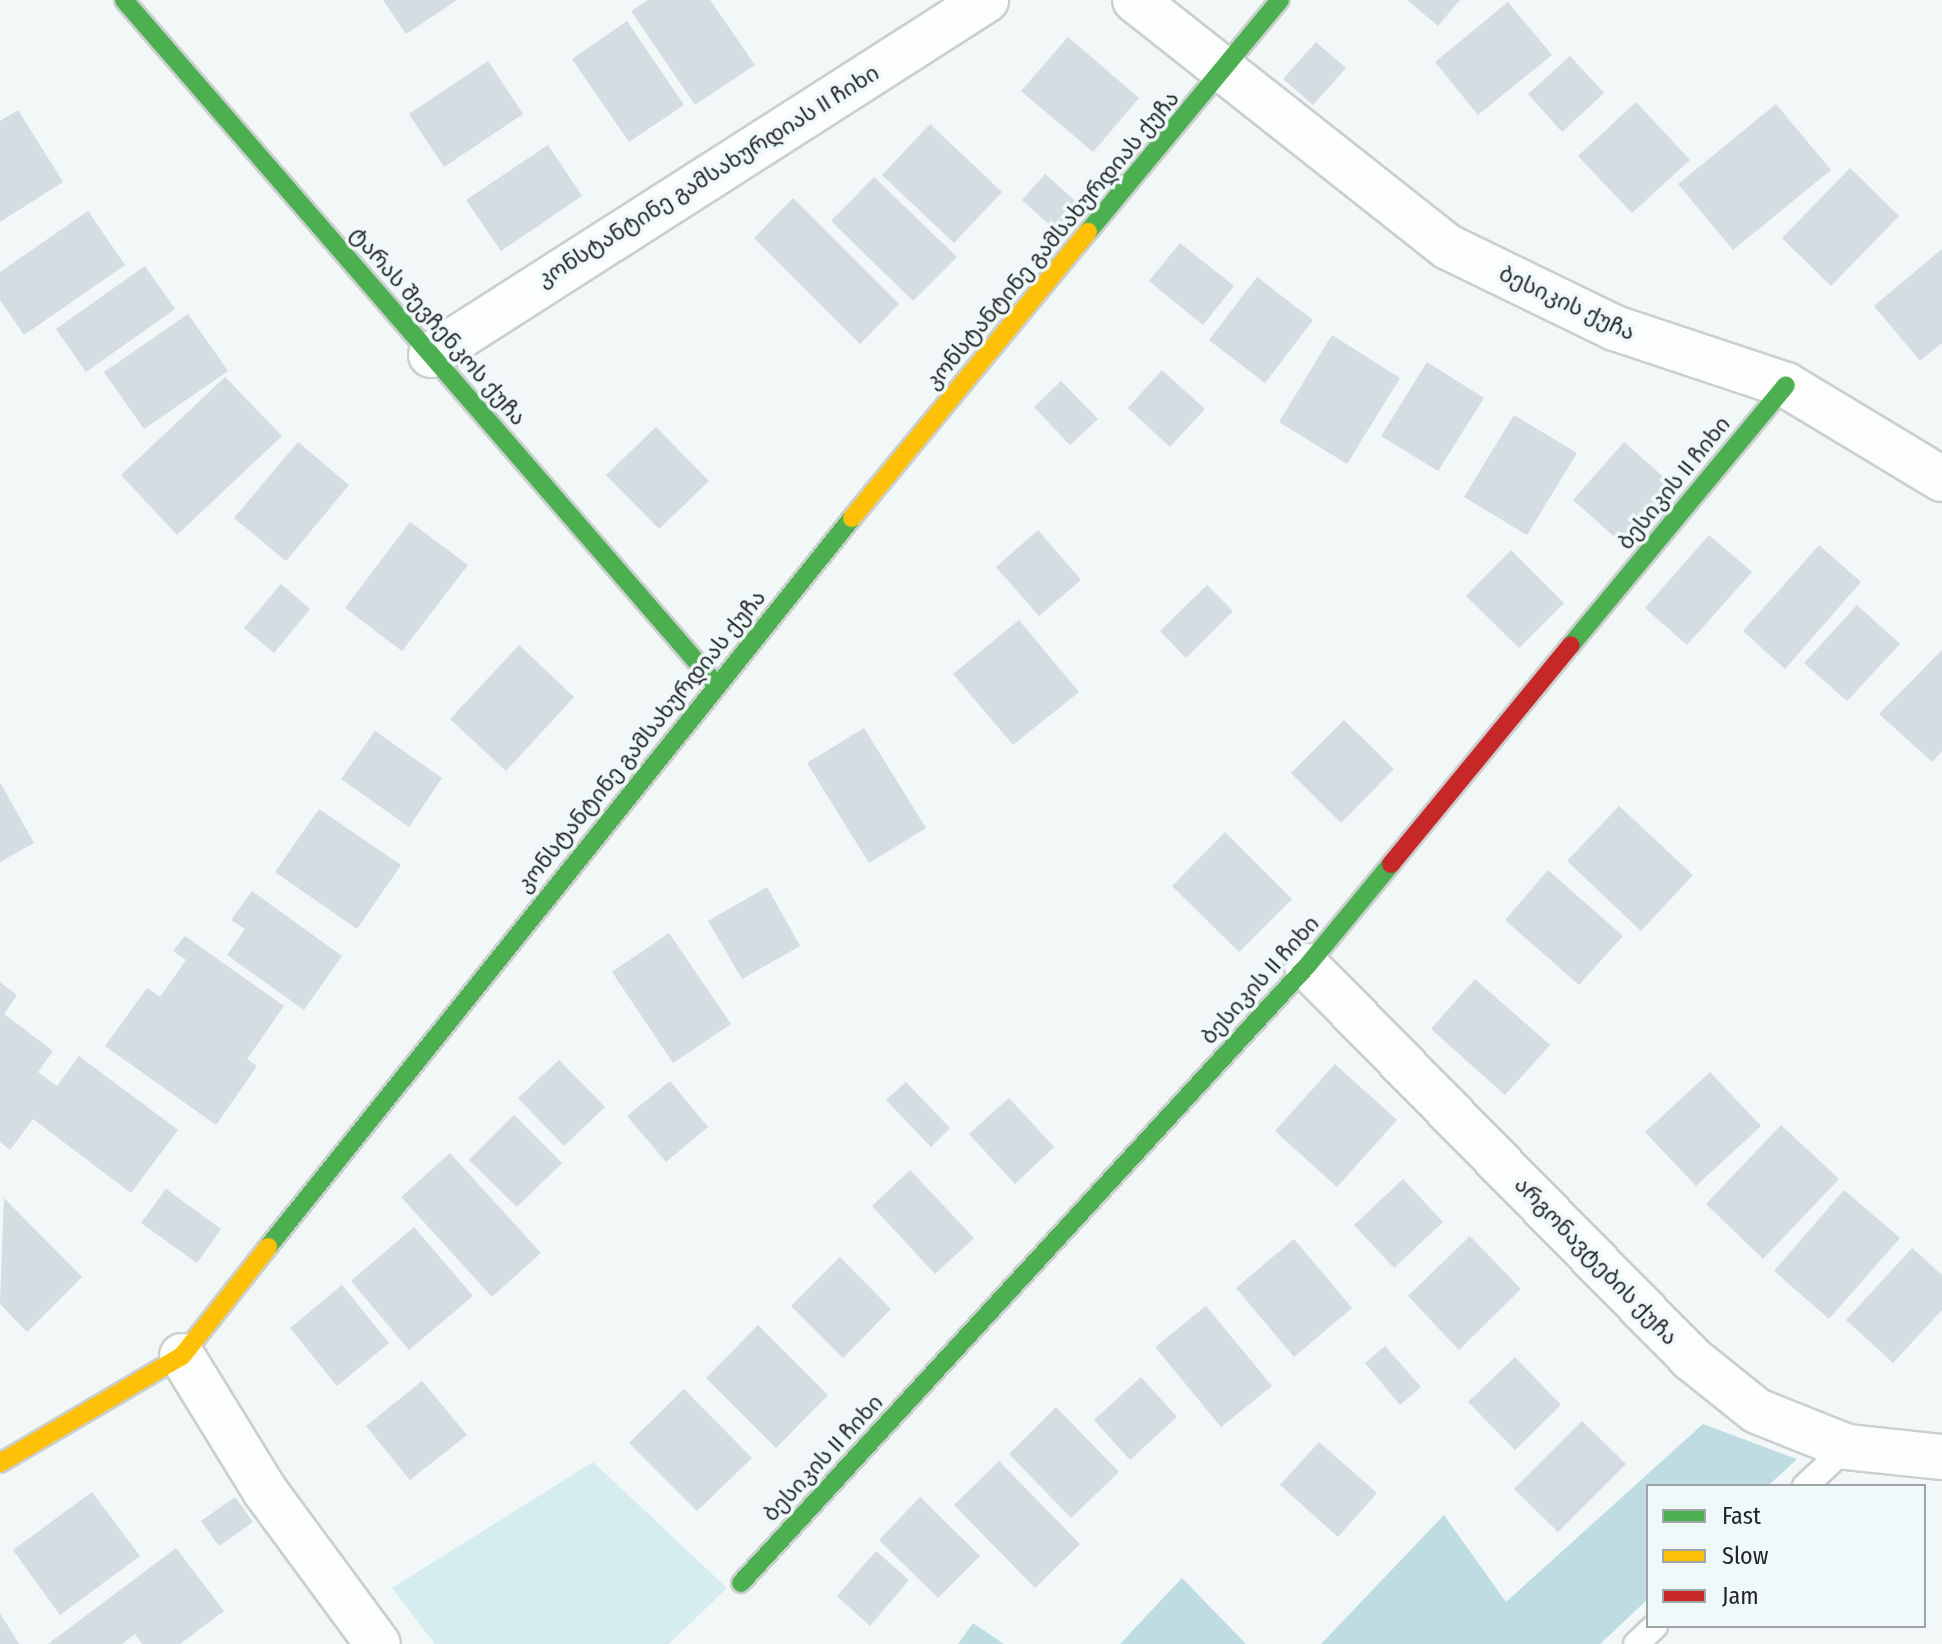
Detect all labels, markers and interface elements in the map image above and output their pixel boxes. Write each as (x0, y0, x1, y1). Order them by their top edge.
street label: კონსტანტინე გამსახურდიას II ჩიხი (532, 59, 884, 293)
street label: კონსტანტინე გამსახურდიას ქუჩა (919, 86, 1185, 394)
street label: ტარას შევჩენკოს ქუჩა (344, 221, 532, 431)
street label: ბესიკის ქუჩა (1495, 260, 1639, 346)
street label: ბესიკის II ჩიხი (1612, 411, 1736, 555)
street label: კონსტანტინე გამსახურდიას ქუჩა (511, 585, 771, 897)
street label: ბესიკის II ჩიხი (1195, 910, 1325, 1050)
street label: არგონავტების ქუჩა (1509, 1172, 1683, 1350)
street label: ბესიკის II ჩიხი (758, 1389, 888, 1527)
legend (1646, 1484, 1926, 1628)
text: Fast (1722, 1502, 1761, 1530)
text: Slow (1722, 1542, 1768, 1570)
text: Jam (1722, 1582, 1759, 1610)

